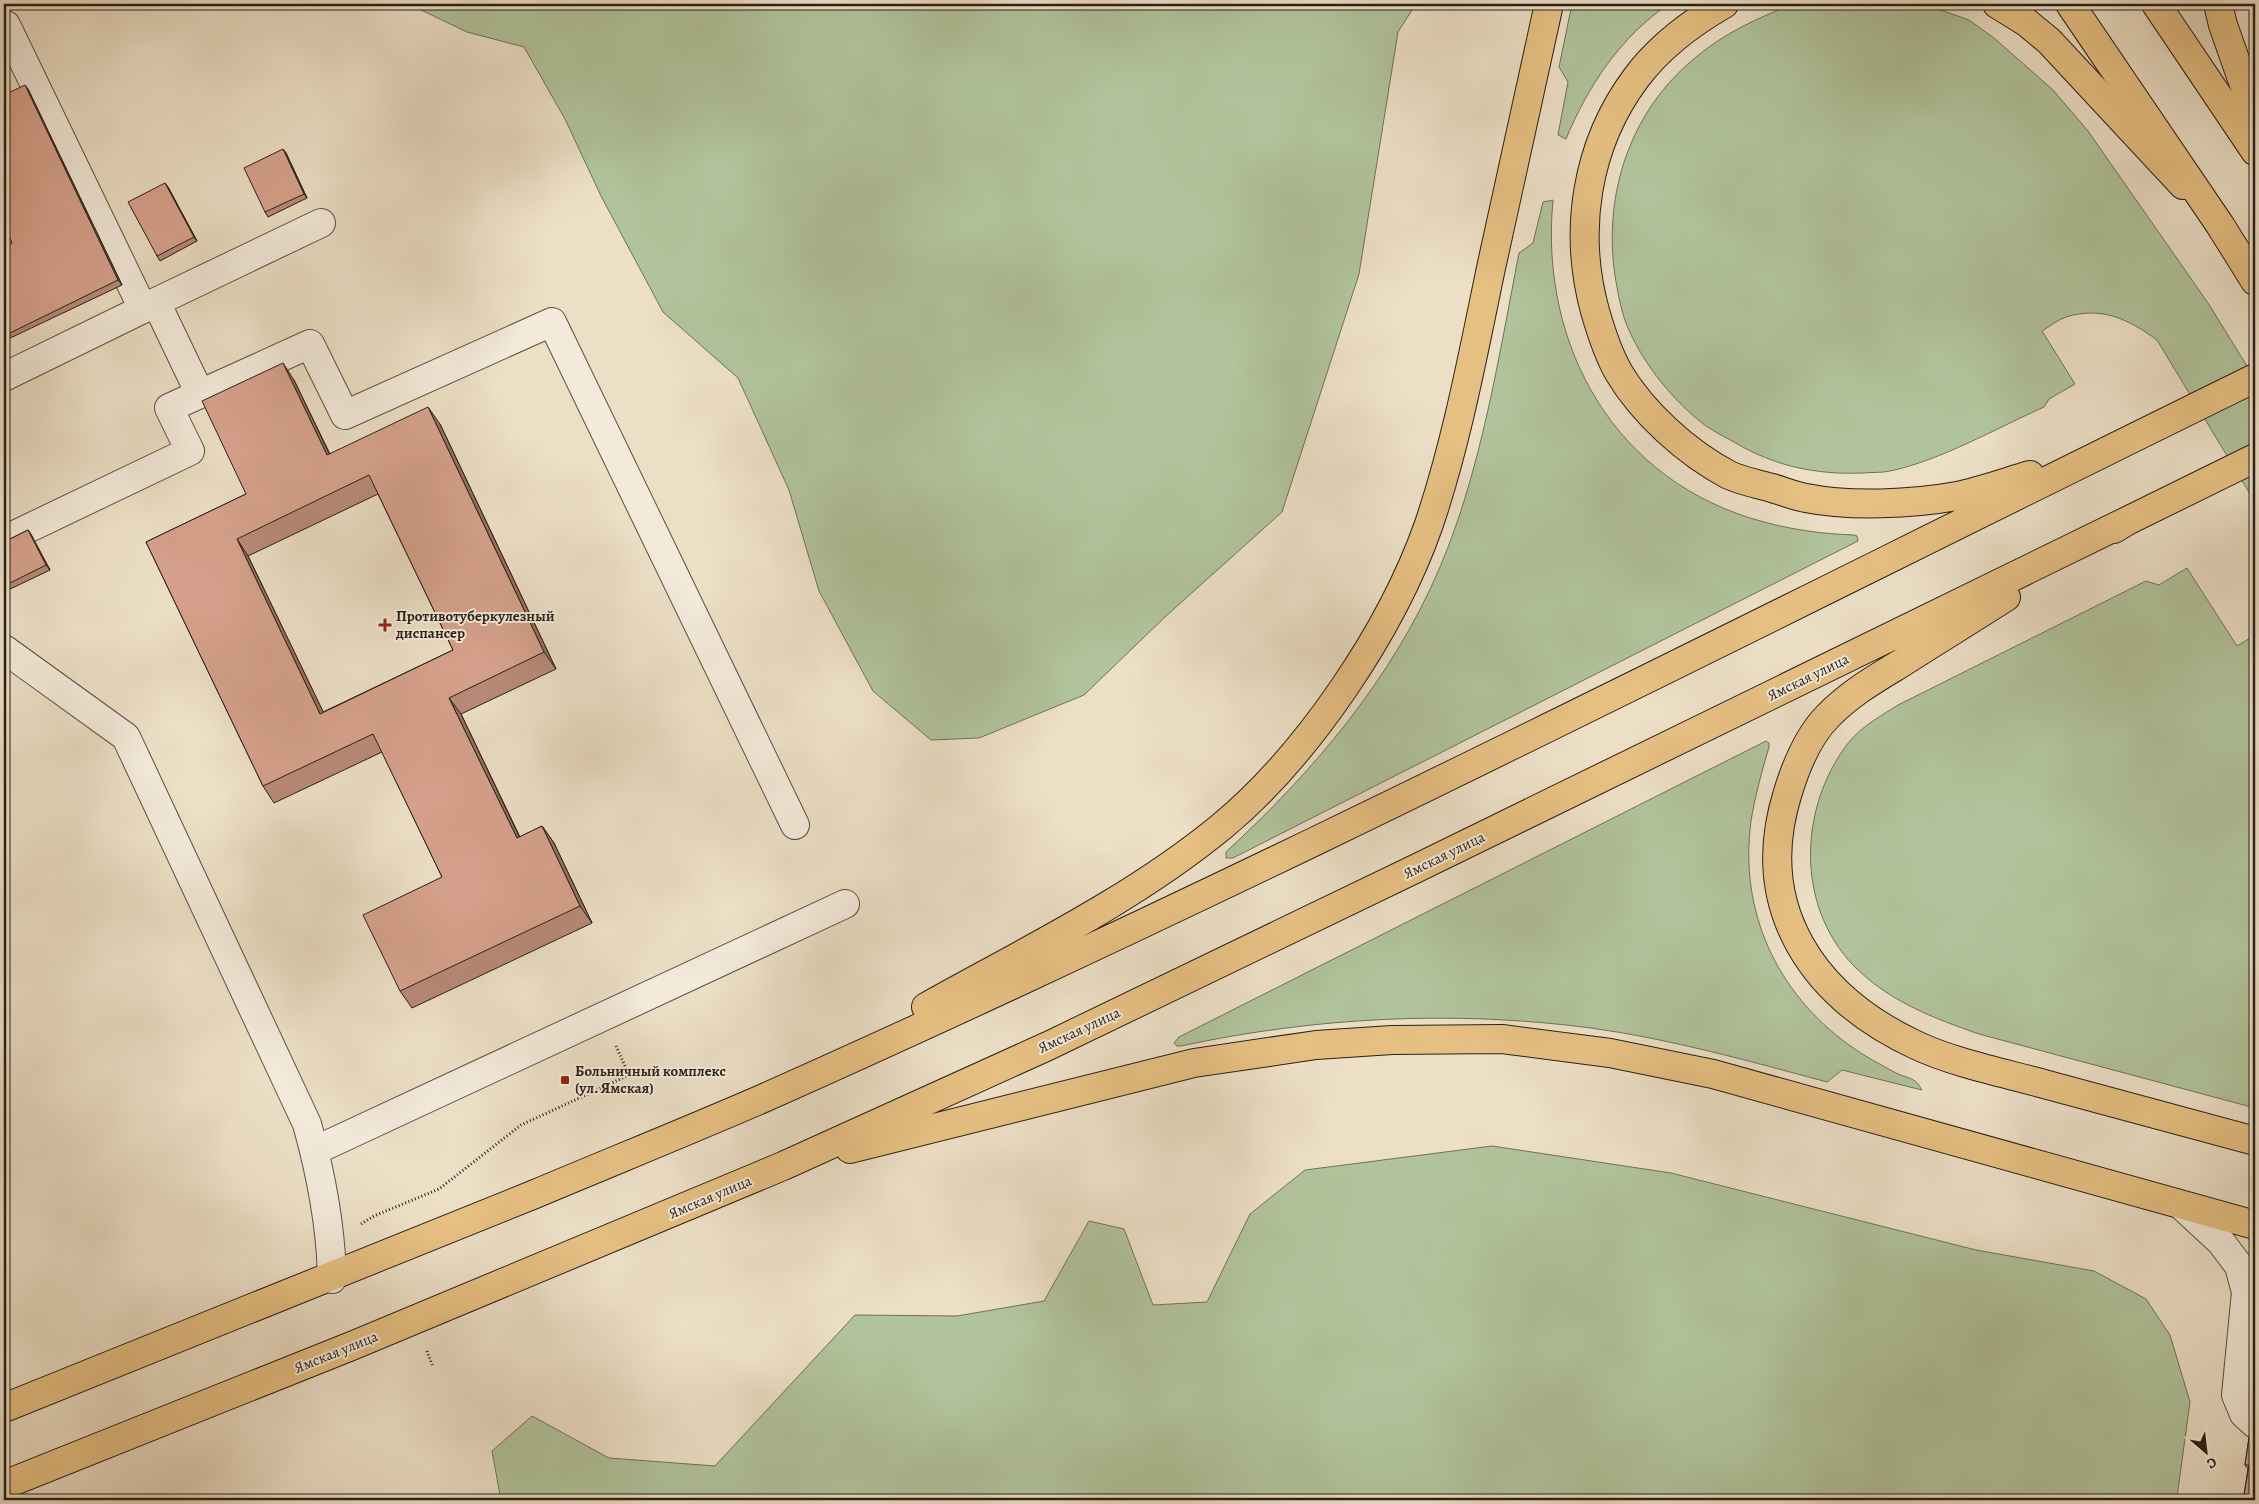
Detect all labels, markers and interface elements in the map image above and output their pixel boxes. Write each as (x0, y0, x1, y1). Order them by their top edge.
place label: Противотуберкулезный диспансер (395, 606, 555, 643)
marker: Противотуберкулезный диспансер (378, 618, 392, 632)
street label: Ямская улица (1764, 649, 1852, 705)
street label: Ямская улица (1400, 827, 1488, 883)
street label: Ямская улица (1035, 1002, 1123, 1058)
place label: Больничный комплекс (ул. Ямская) (575, 1061, 726, 1098)
marker: Больничный комплекс (ул. Ямская) (559, 1074, 571, 1086)
street label: Ямская улица (665, 1170, 755, 1223)
street label: Ямская улица (291, 1326, 381, 1378)
north arrow (2182, 1426, 2232, 1476)
text: С (2203, 1453, 2220, 1474)

